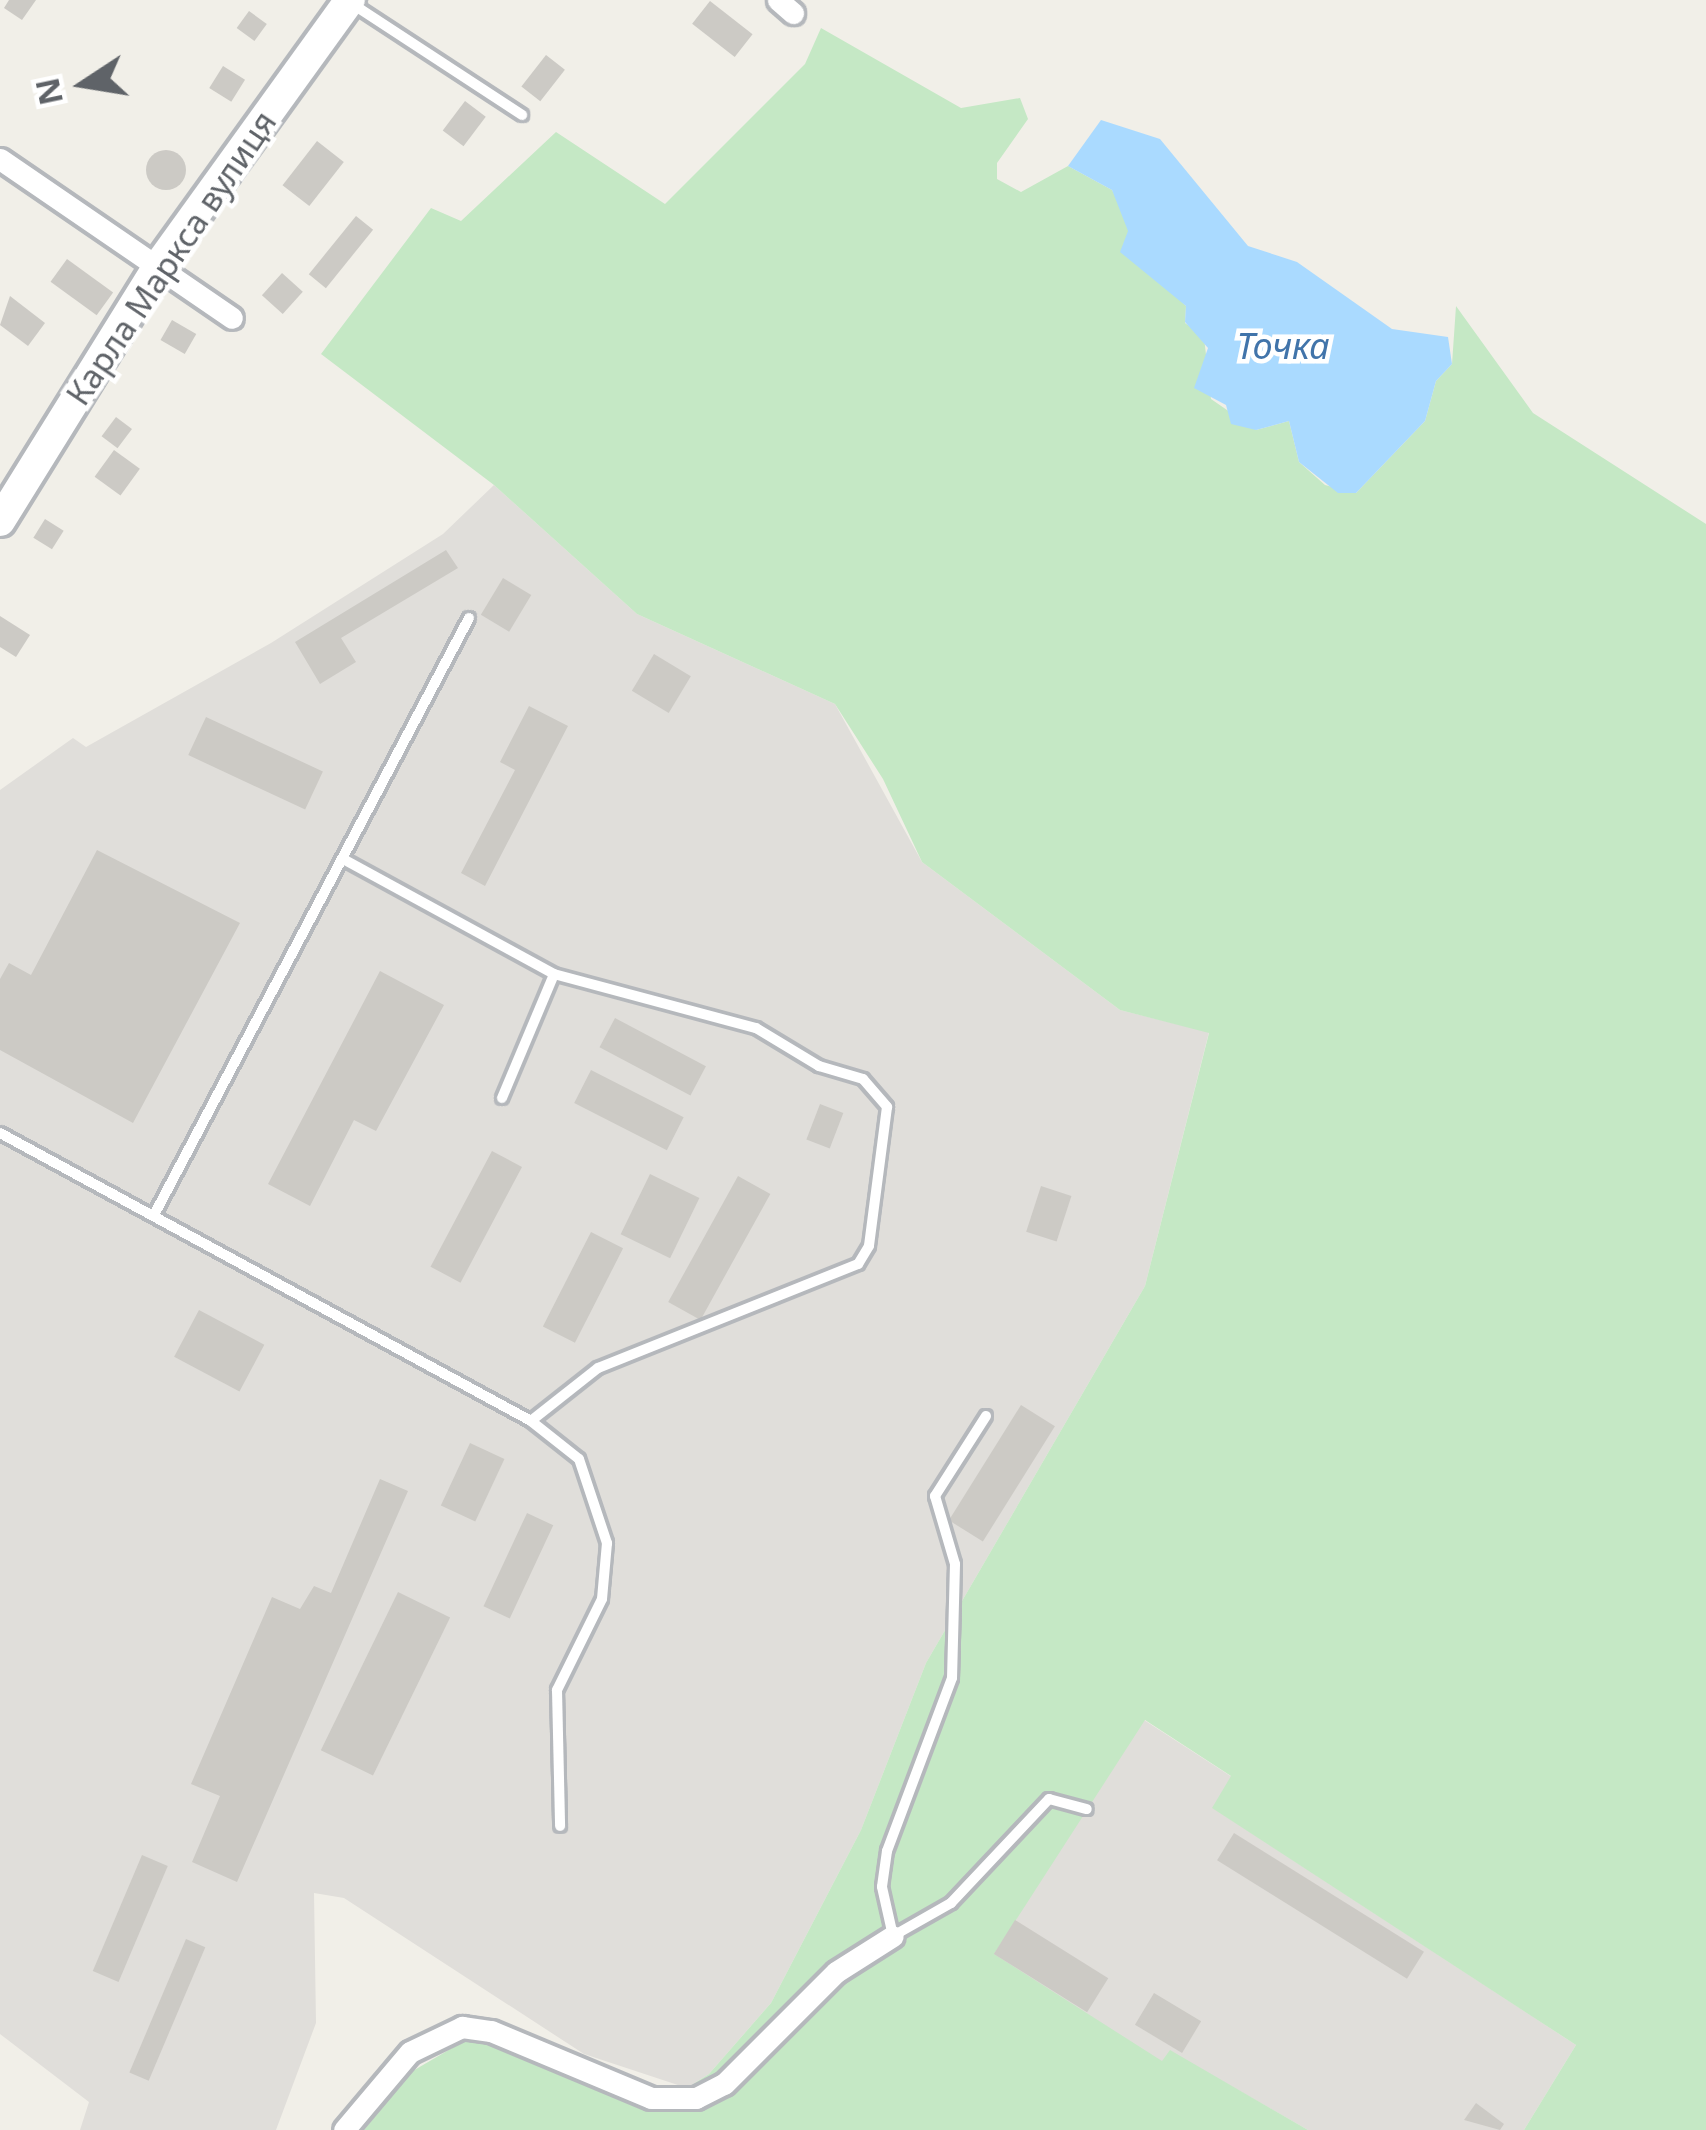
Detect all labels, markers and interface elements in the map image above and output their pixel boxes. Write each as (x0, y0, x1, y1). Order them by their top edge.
north arrow (24, 24, 144, 144)
text: N (23, 74, 73, 109)
street label: Карла Маркса вулиця (58, 104, 284, 412)
water label: Точка (1236, 324, 1330, 368)

